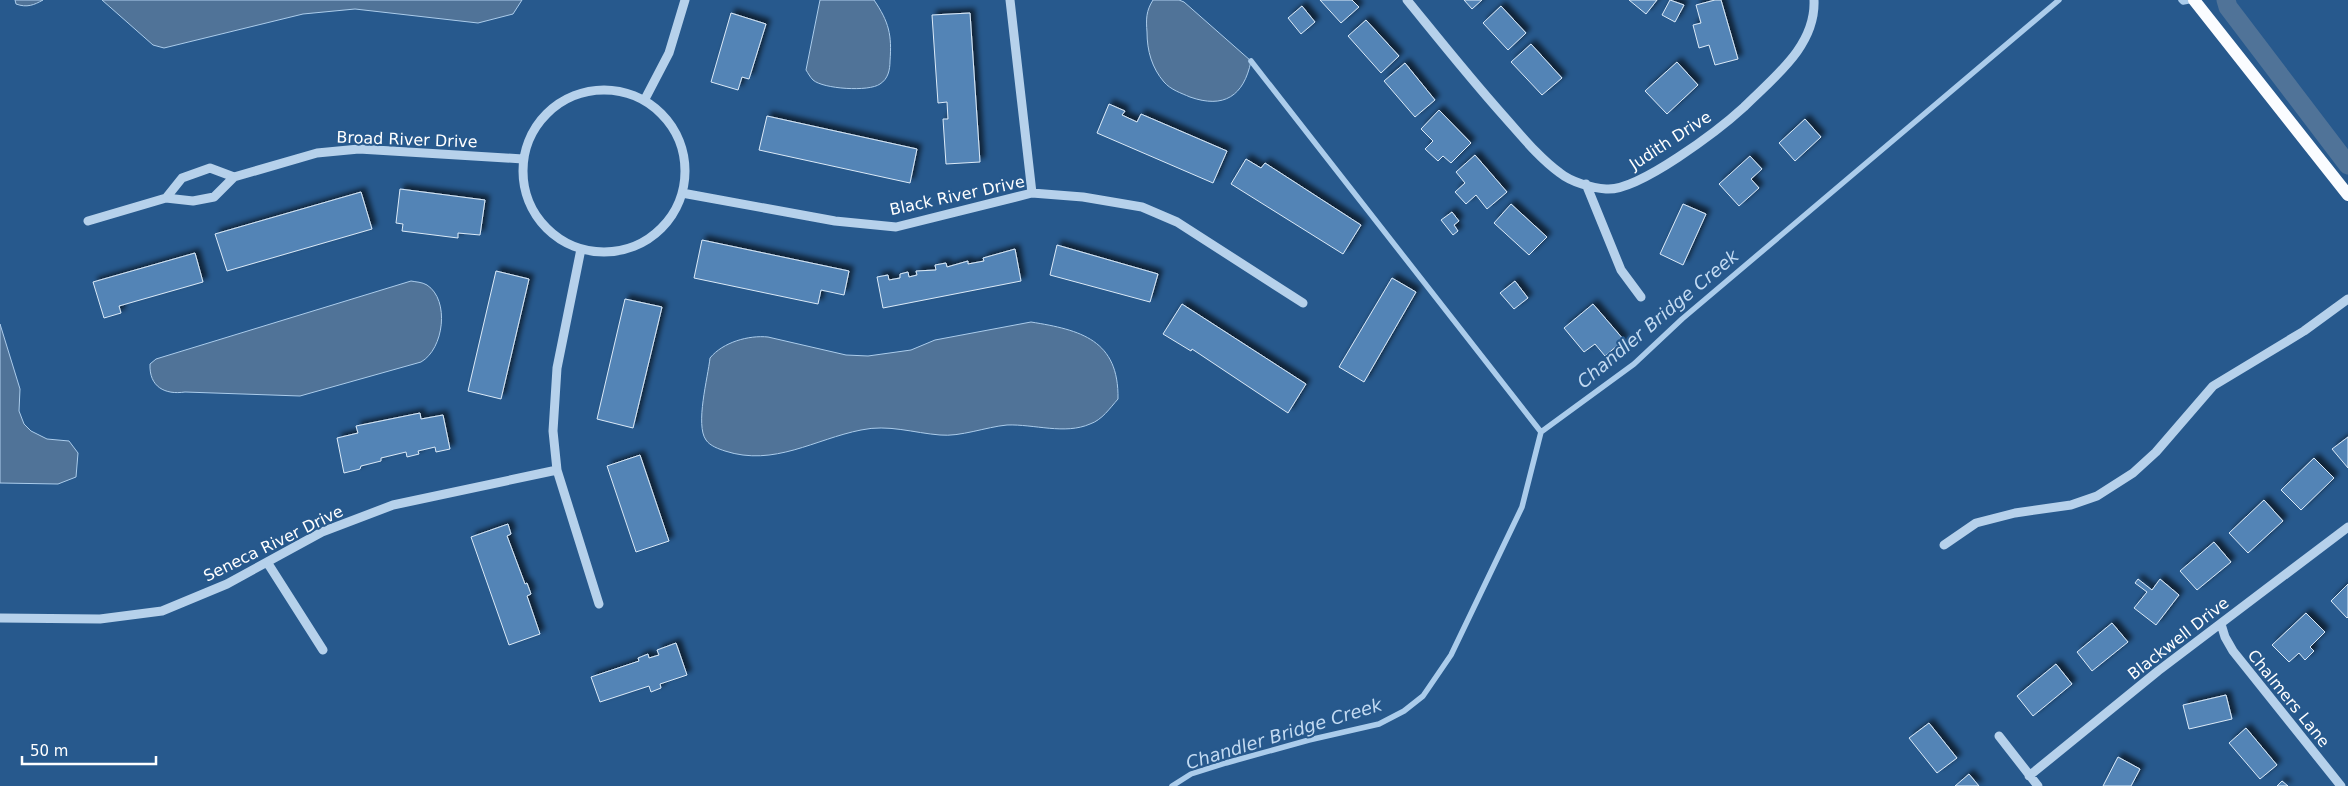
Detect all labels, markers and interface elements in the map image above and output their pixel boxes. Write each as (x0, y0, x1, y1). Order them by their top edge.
street label: Judith Drive (1625, 107, 1715, 174)
street label: Broad River Drive (336, 128, 478, 151)
street label: Black River Drive (888, 172, 1026, 219)
water label: Chandler Bridge Creek (1573, 244, 1744, 392)
street label: Seneca River Drive (200, 501, 346, 585)
street label: Blackwell Drive (2124, 593, 2233, 684)
street label: Chalmers Lane (2244, 646, 2334, 751)
water label: Chandler Bridge Creek (1183, 693, 1386, 773)
scale bar (22, 734, 156, 766)
text: 50 m (30, 742, 68, 760)

